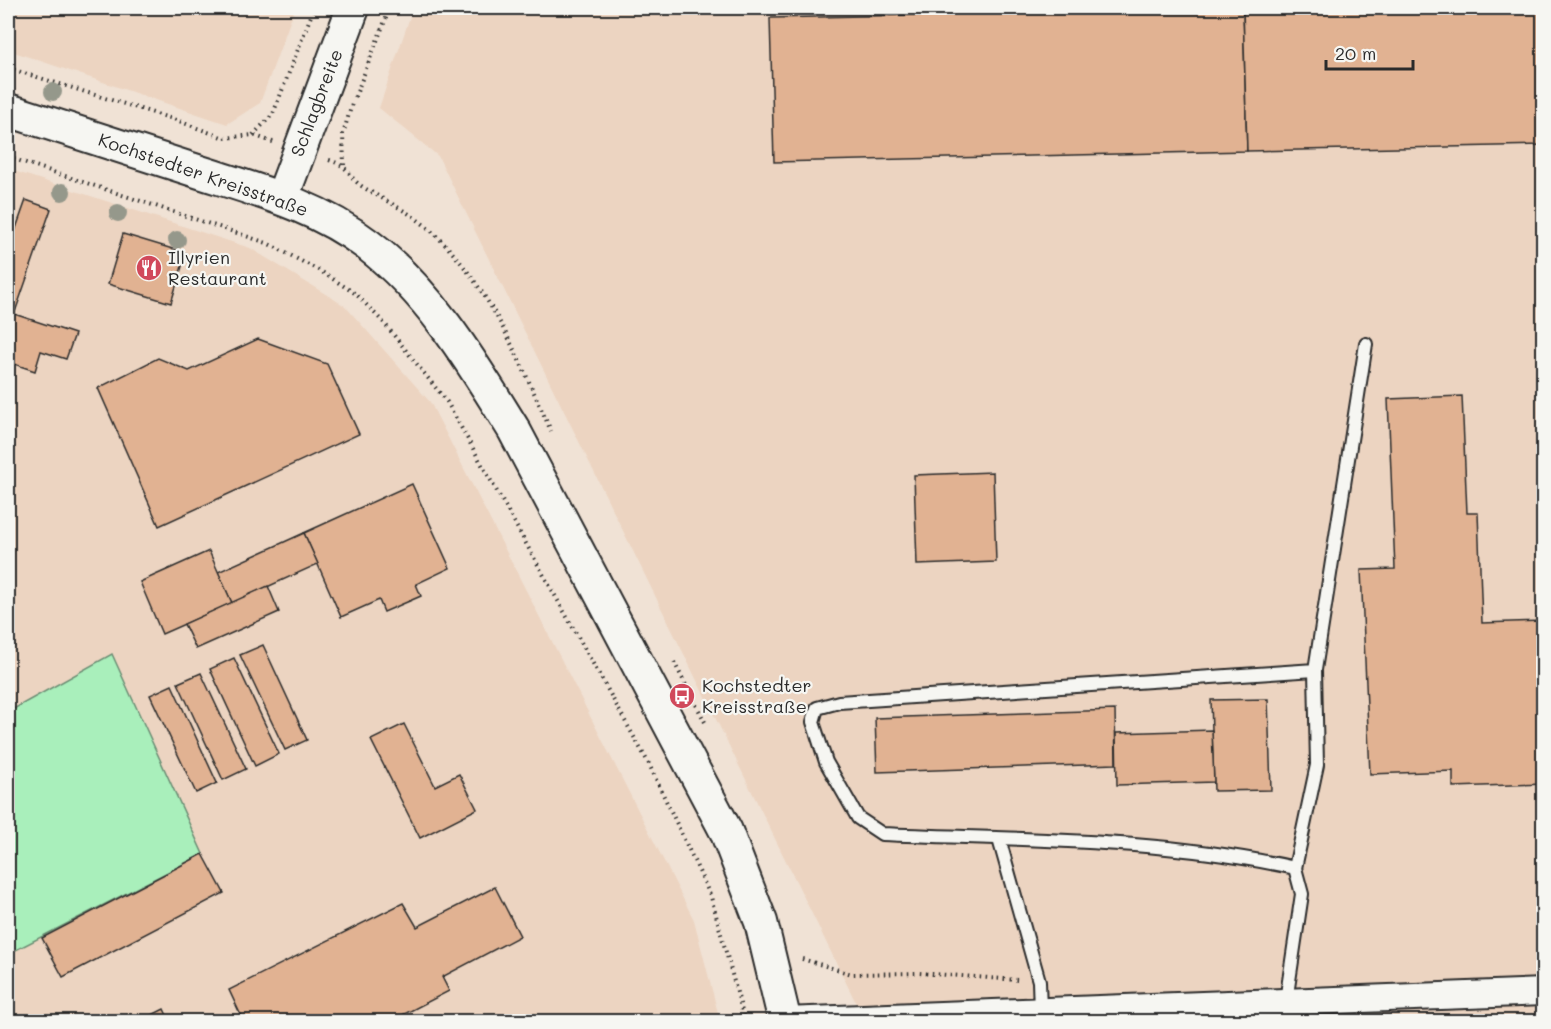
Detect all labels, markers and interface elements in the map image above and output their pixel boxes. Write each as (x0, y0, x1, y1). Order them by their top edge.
scale bar (1326, 33, 1413, 71)
text: 20 m (1335, 41, 1376, 65)
street label: Schlagbreite (285, 45, 348, 160)
street label: Kochstedter Kreisstraße (95, 127, 311, 221)
place label: Illyrien Restaurant (168, 245, 267, 290)
restaurant icon: Illyrien Restaurant (134, 253, 164, 283)
place label: Kochstedter Kreisstraße (702, 673, 812, 718)
bus stop icon: Kochstedter Kreisstraße (667, 681, 697, 711)

